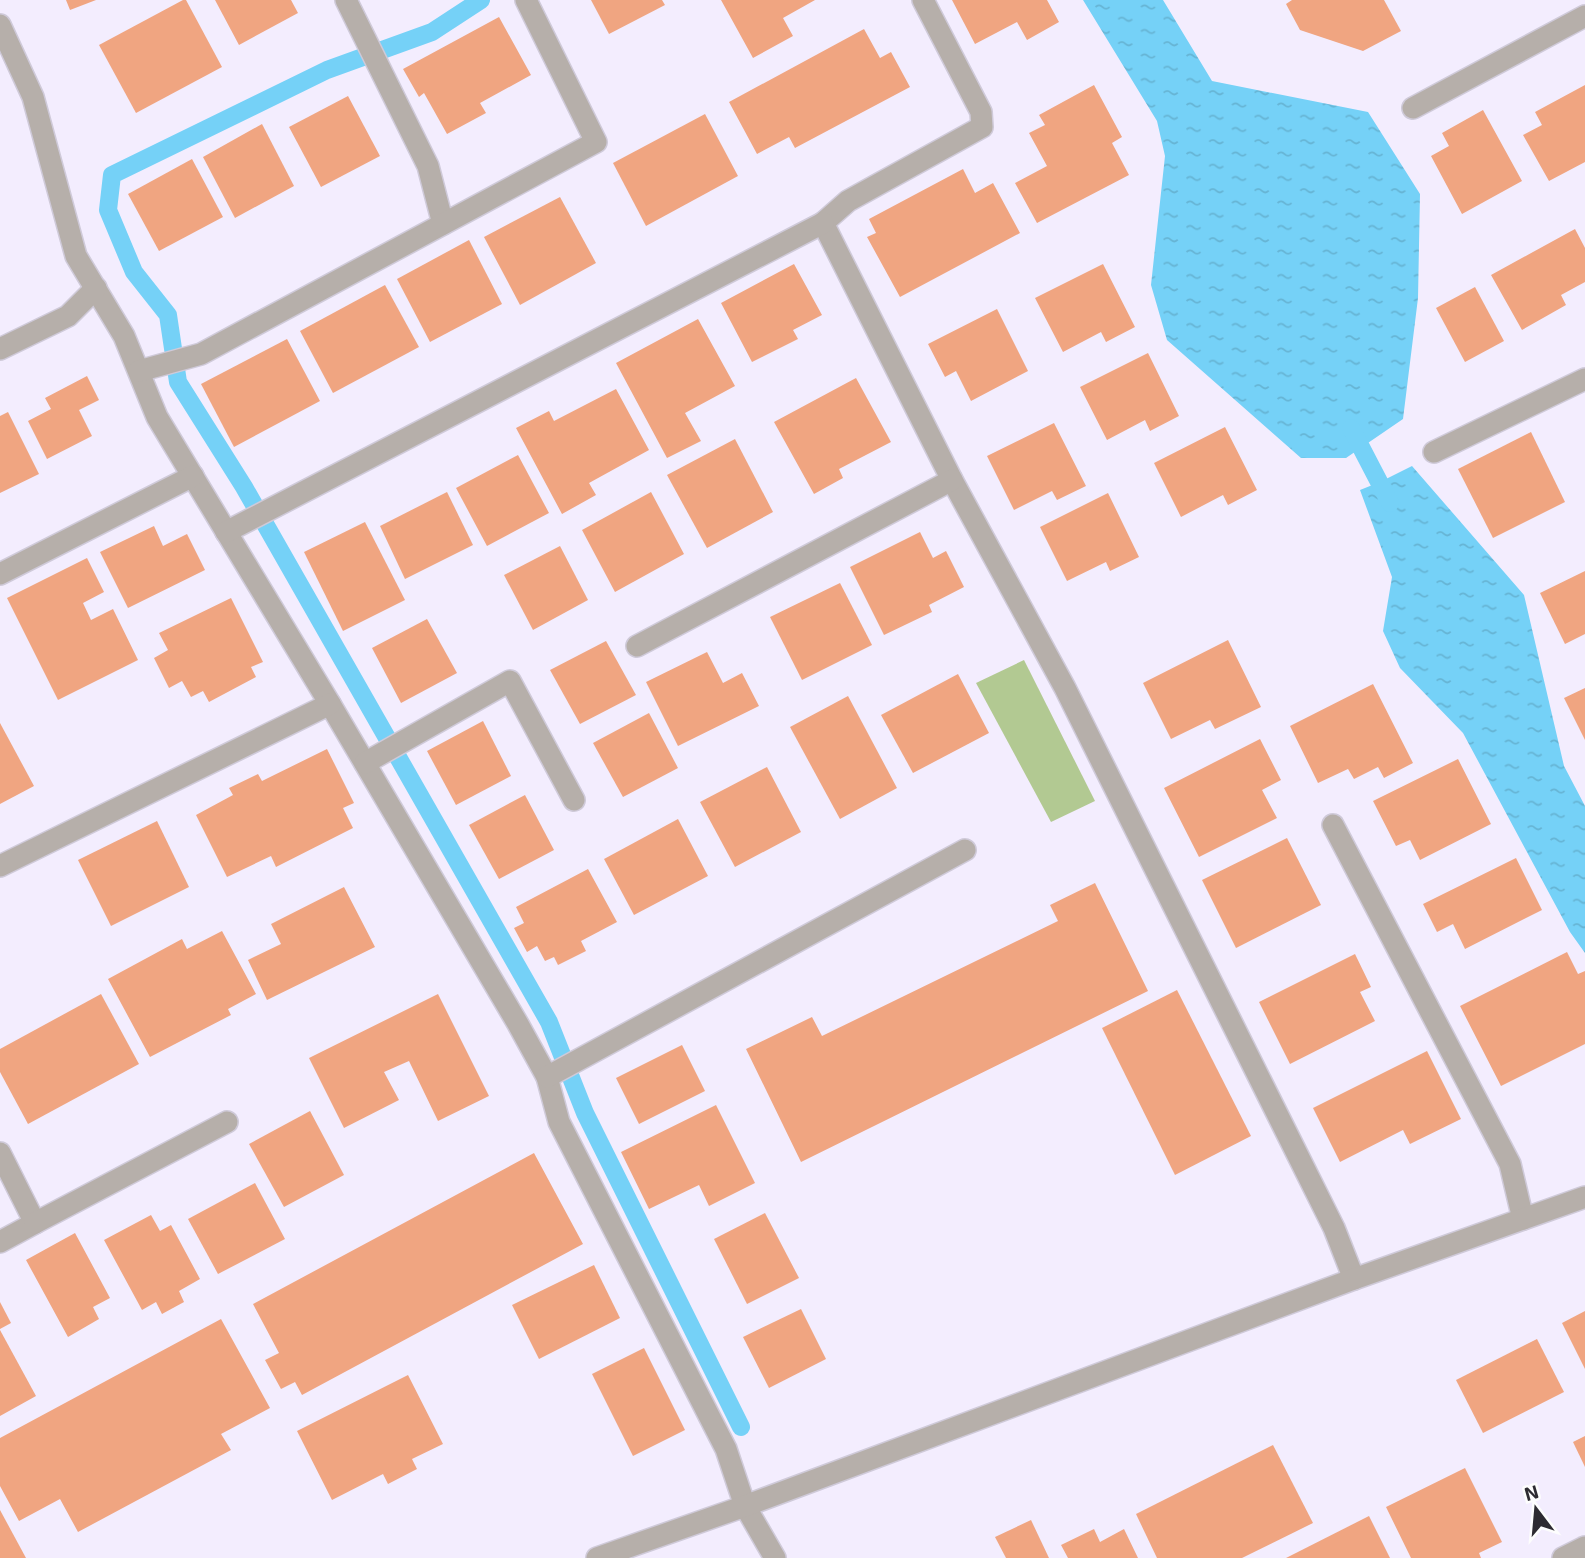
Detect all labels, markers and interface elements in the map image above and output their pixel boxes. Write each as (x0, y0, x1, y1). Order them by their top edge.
north arrow (1501, 1474, 1571, 1544)
text: N (1521, 1479, 1541, 1505)

